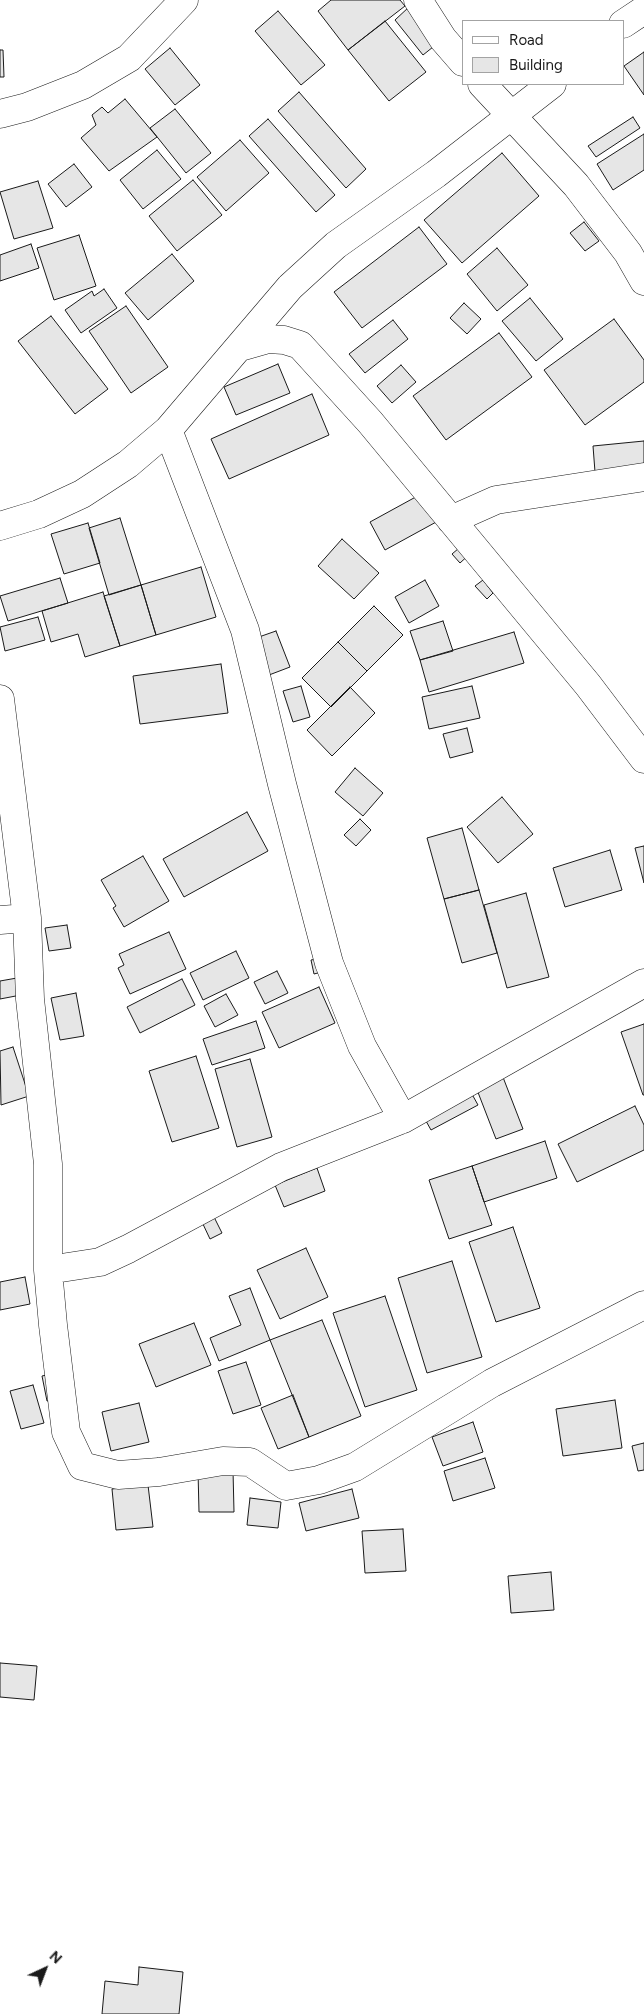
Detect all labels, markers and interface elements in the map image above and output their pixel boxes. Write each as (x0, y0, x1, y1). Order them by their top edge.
legend (462, 20, 624, 85)
text: Road (509, 31, 544, 49)
text: Building (509, 56, 563, 74)
north arrow (20, 1944, 70, 1994)
text: N (46, 1948, 65, 1968)

